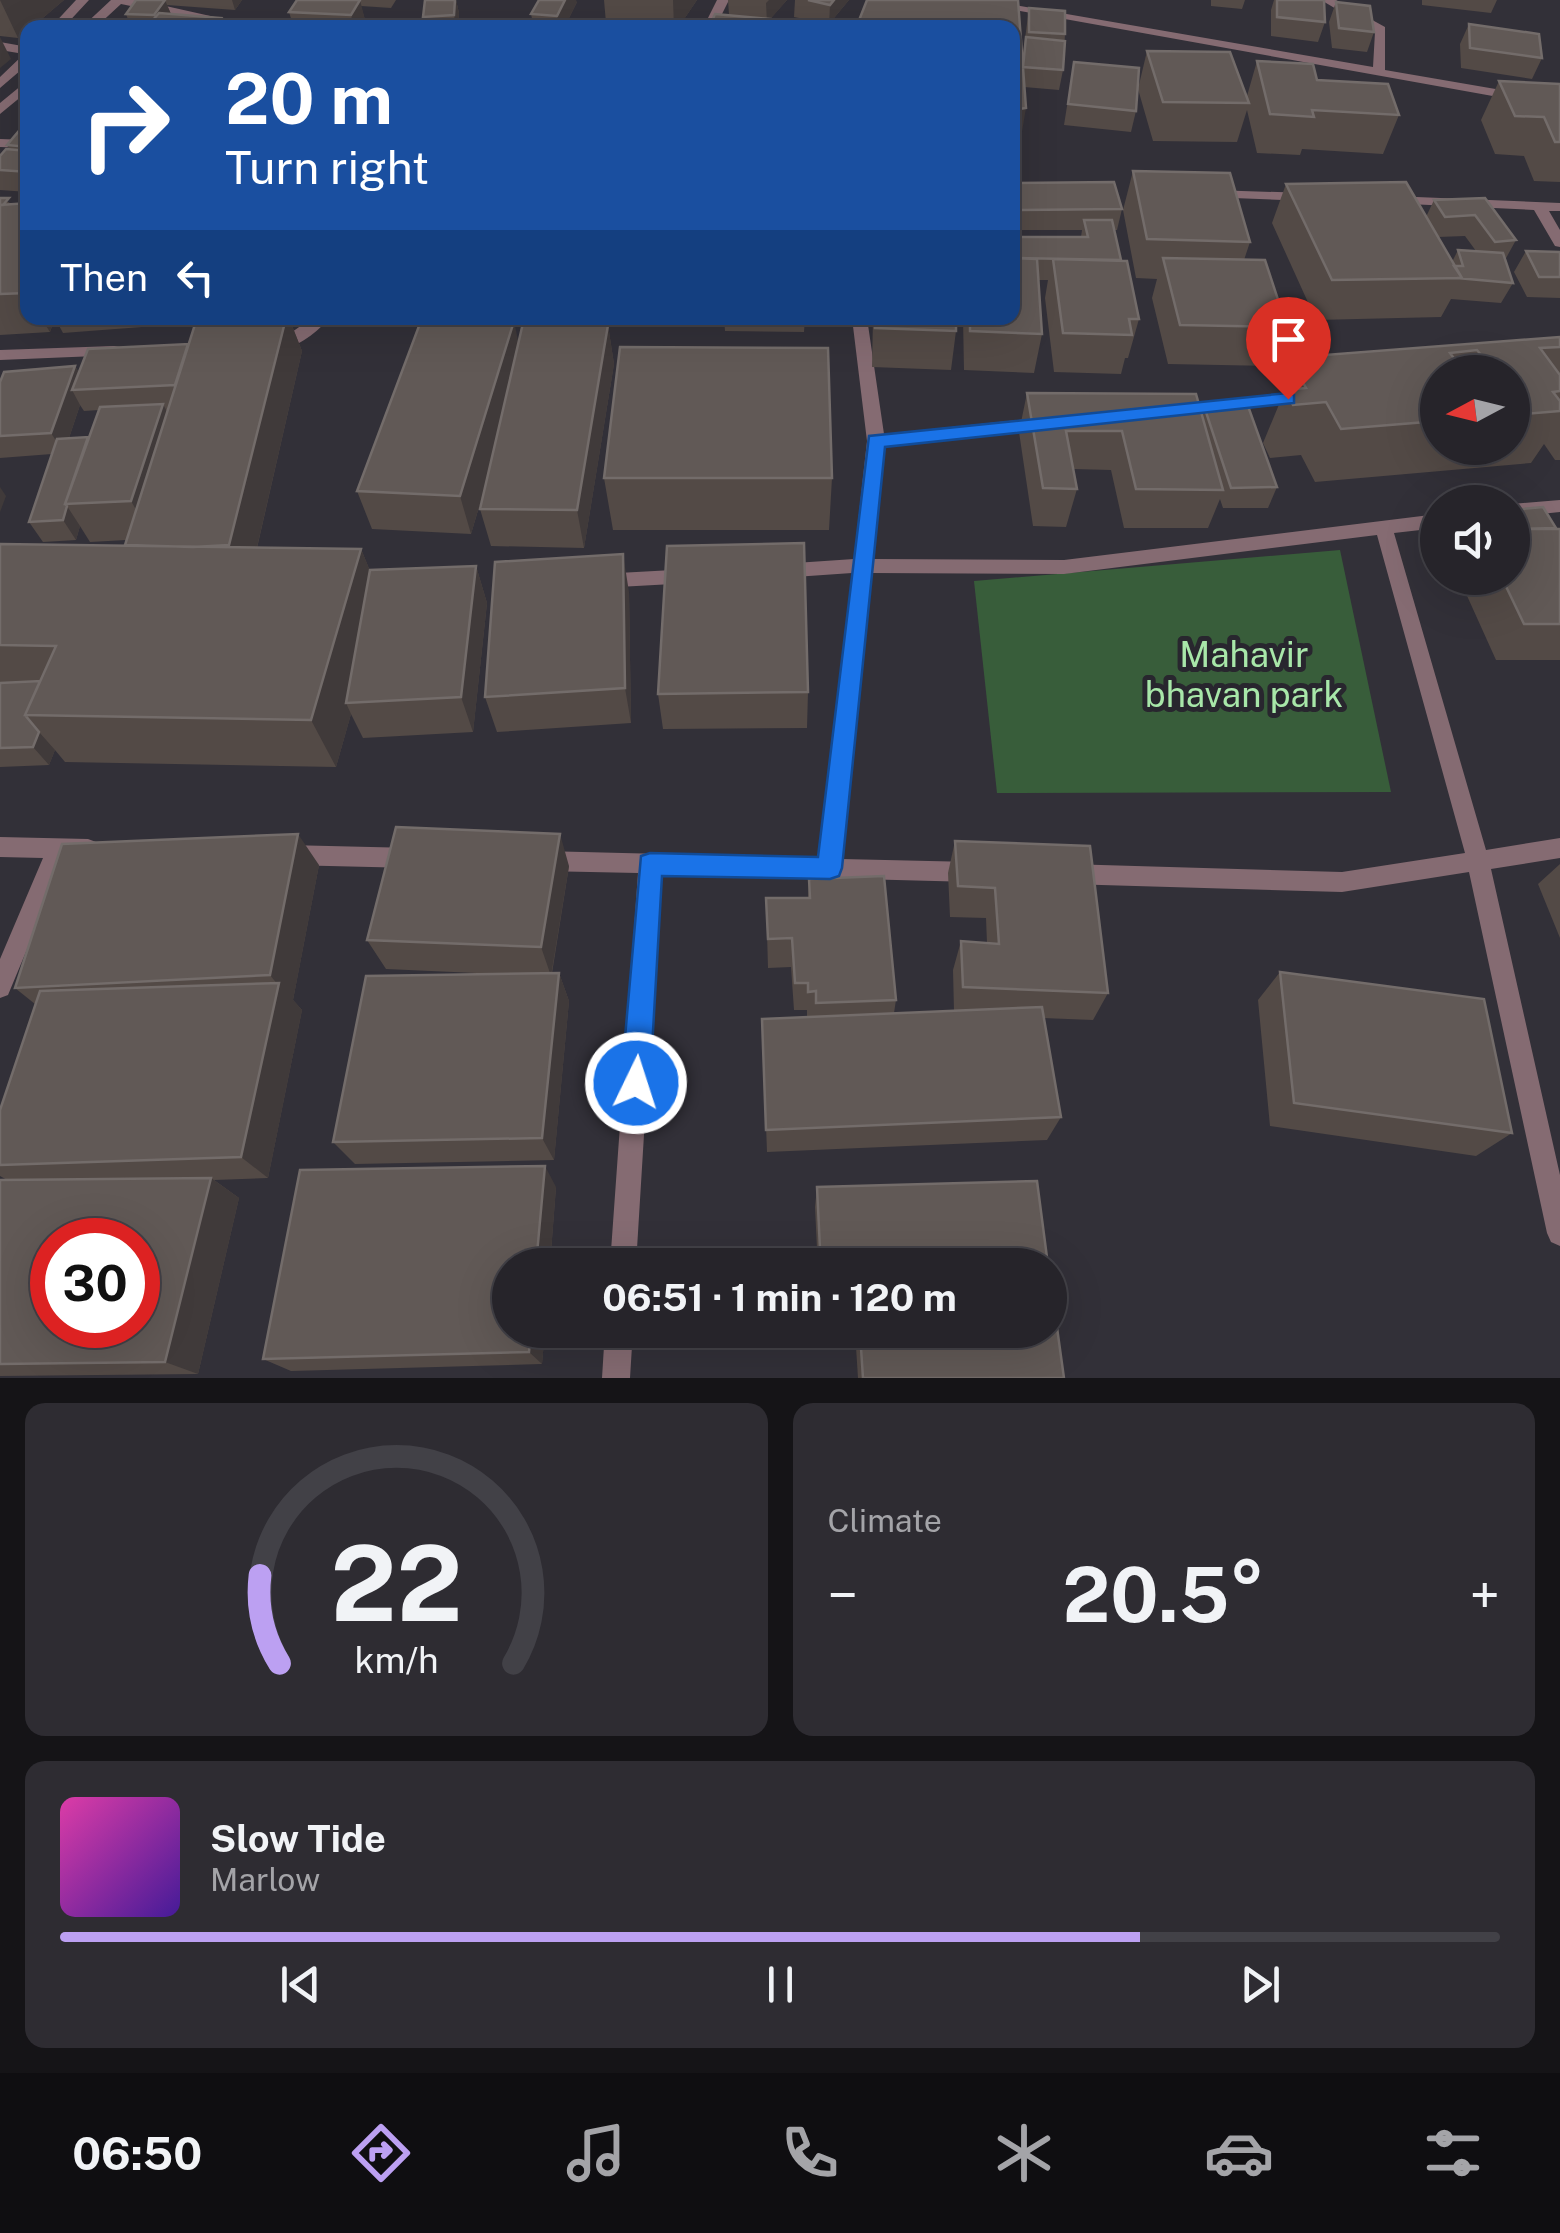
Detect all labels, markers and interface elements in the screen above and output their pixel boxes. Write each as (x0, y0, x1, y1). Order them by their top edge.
text: 20 m (225, 57, 393, 140)
icon: right (60, 60, 190, 190)
text: Turn right (225, 141, 429, 194)
icon: left (168, 250, 223, 305)
text: Then (60, 255, 148, 300)
pin (1246, 297, 1331, 400)
icon: arrive (1261, 312, 1316, 367)
north arrow (1420, 355, 1530, 465)
map controls (1420, 355, 1530, 595)
button: sound (1420, 485, 1530, 595)
park label: Mahavir bhavan park (1145, 634, 1343, 715)
position arrow (584, 1031, 688, 1135)
speed limit sign: 30 (30, 1218, 160, 1348)
text: 06:51 · 1 min · 120 m (602, 1275, 957, 1320)
text: Climate (828, 1502, 942, 1539)
text: 22 (330, 1522, 462, 1644)
text: 20.5° (1063, 1551, 1265, 1639)
text: − (828, 1563, 858, 1627)
text: + (1469, 1563, 1500, 1627)
text: km/h (354, 1639, 438, 1681)
text: Slow Tide (210, 1816, 386, 1861)
text: Marlow (210, 1861, 320, 1898)
icon: previous (273, 1957, 328, 2012)
icon: pause (753, 1957, 808, 2012)
icon: next (1233, 1957, 1288, 2012)
icon: directions (346, 2118, 416, 2188)
icon: music (561, 2118, 631, 2188)
icon: phone (775, 2118, 845, 2188)
icon: climate (989, 2118, 1059, 2188)
icon: car (1204, 2118, 1274, 2188)
icon: filters (1418, 2118, 1488, 2188)
text: 06:50 (72, 2127, 202, 2180)

